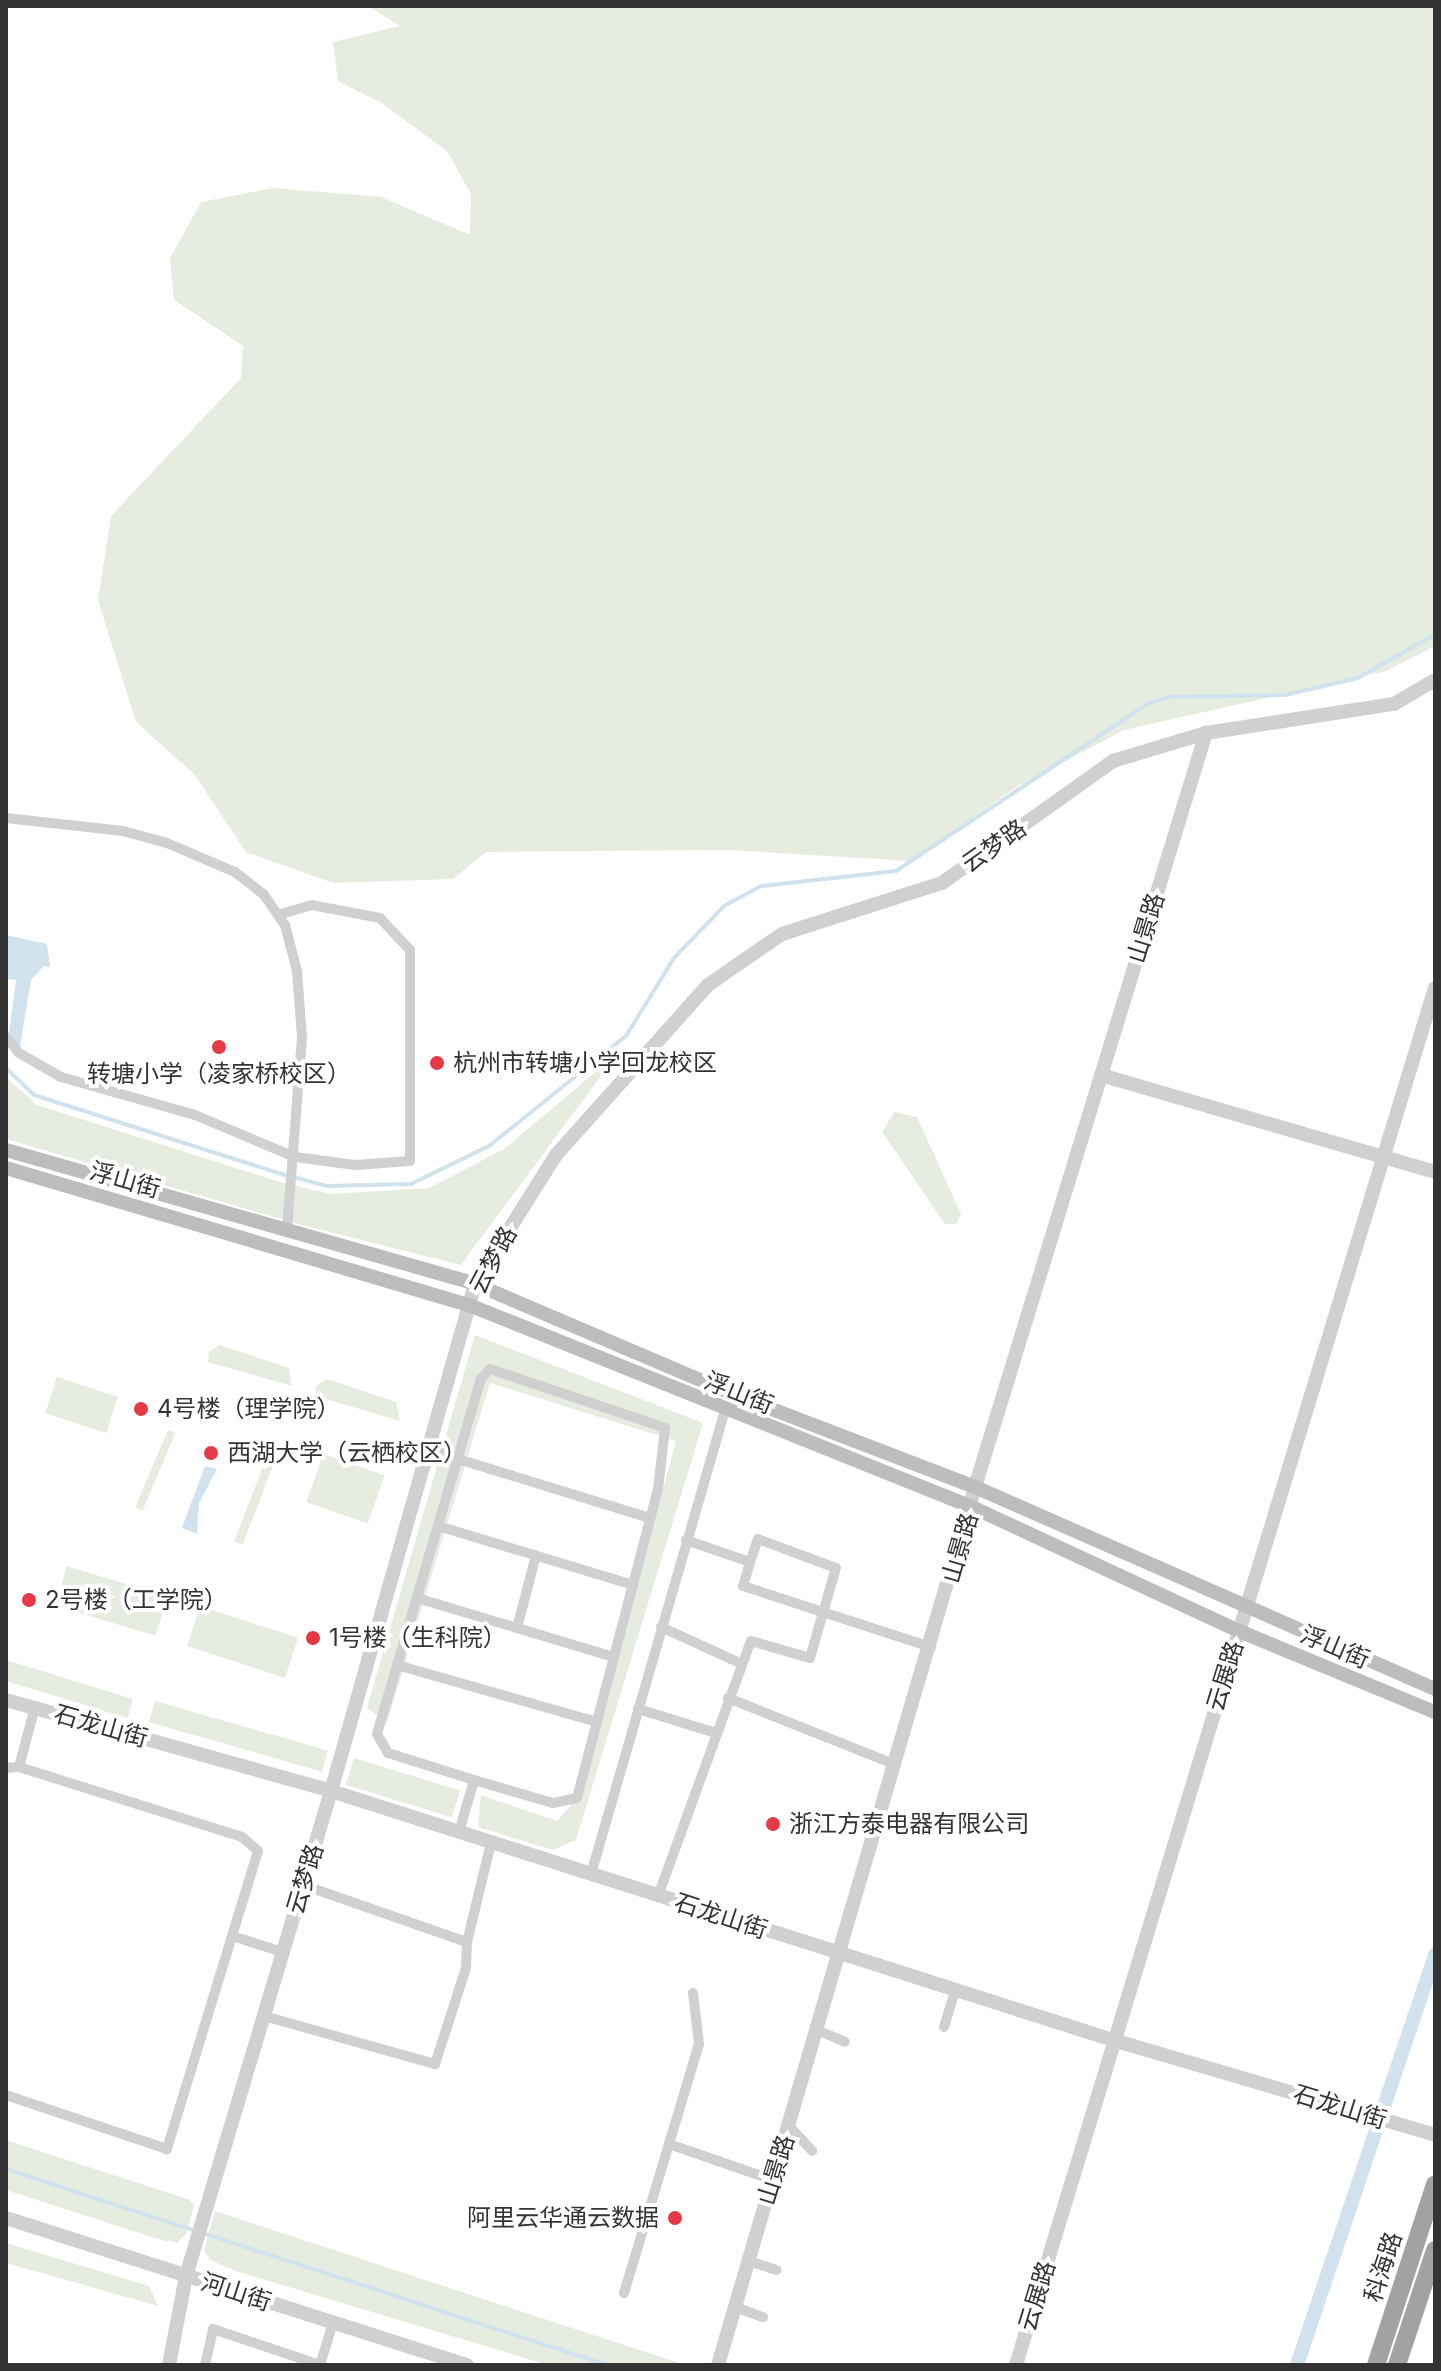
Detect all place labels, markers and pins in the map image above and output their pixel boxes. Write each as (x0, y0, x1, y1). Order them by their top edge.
marker: 转塘小学（凌家桥校区） (210, 1038, 228, 1056)
place label: 杭州市转塘小学回龙校区 (453, 1049, 717, 1077)
marker: 杭州市转塘小学回龙校区 (428, 1054, 446, 1072)
place label: 转塘小学（凌家桥校区） (87, 1060, 351, 1088)
place label: 4号楼（理学院） (157, 1395, 341, 1423)
marker: 4号楼（理学院） (132, 1400, 150, 1418)
place label: 西湖大学（云栖校区） (227, 1439, 467, 1467)
marker: 西湖大学（云栖校区） (202, 1444, 220, 1462)
place label: 2号楼（工学院） (45, 1586, 228, 1614)
marker: 2号楼（工学院） (20, 1591, 38, 1609)
place label: 1号楼（生科院） (329, 1624, 507, 1652)
marker: 1号楼（生科院） (304, 1629, 322, 1647)
place label: 浙江方泰电器有限公司 (789, 1810, 1029, 1838)
marker: 浙江方泰电器有限公司 (764, 1815, 782, 1833)
place label: 阿里云华通云数据 (467, 2204, 659, 2232)
marker: 阿里云华通云数据 (666, 2209, 684, 2227)

